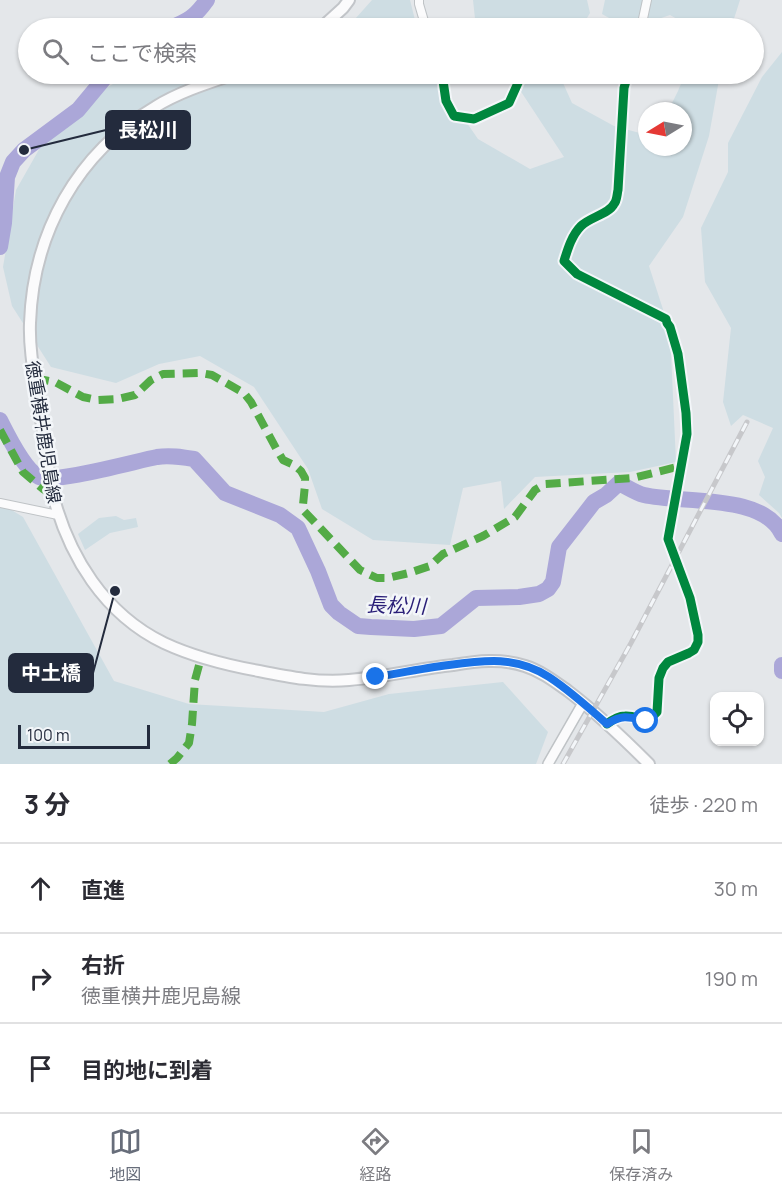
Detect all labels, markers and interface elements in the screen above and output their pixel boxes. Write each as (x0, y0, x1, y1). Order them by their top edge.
search box (18, 18, 764, 84)
icon: search (39, 35, 72, 68)
text: ここで検索 (87, 38, 197, 68)
north arrow (638, 102, 692, 156)
callout: 長松川 (106, 111, 190, 149)
text: 長松川 (118, 116, 178, 143)
street label: 徳重横井鹿児島線 (21, 359, 67, 505)
water label: 長松川 (366, 590, 428, 620)
callout: 中土橋 (9, 654, 93, 692)
text: 中土橋 (21, 659, 81, 686)
route end (362, 663, 388, 689)
map controls (710, 692, 764, 746)
button: locate (710, 692, 764, 746)
route start (632, 707, 658, 733)
scale bar (18, 722, 150, 750)
text: 100 m (27, 724, 70, 746)
text: 3 分 (24, 786, 70, 822)
text: 徒歩 · 220 m (650, 791, 758, 818)
icon: ahead (24, 872, 57, 905)
text: 直進 (81, 875, 125, 905)
text: 30 m (714, 875, 758, 902)
text: 右折 (81, 950, 125, 980)
icon: right (24, 962, 57, 995)
text: 190 m (705, 965, 758, 992)
text: 徳重横井鹿児島線 (81, 982, 241, 1009)
icon: arrive (24, 1052, 57, 1085)
text: 目的地に到着 (81, 1055, 213, 1085)
tab: 地図 (109, 1125, 142, 1185)
tab: 経路 (359, 1125, 392, 1185)
tab: 保存済み (609, 1125, 673, 1185)

